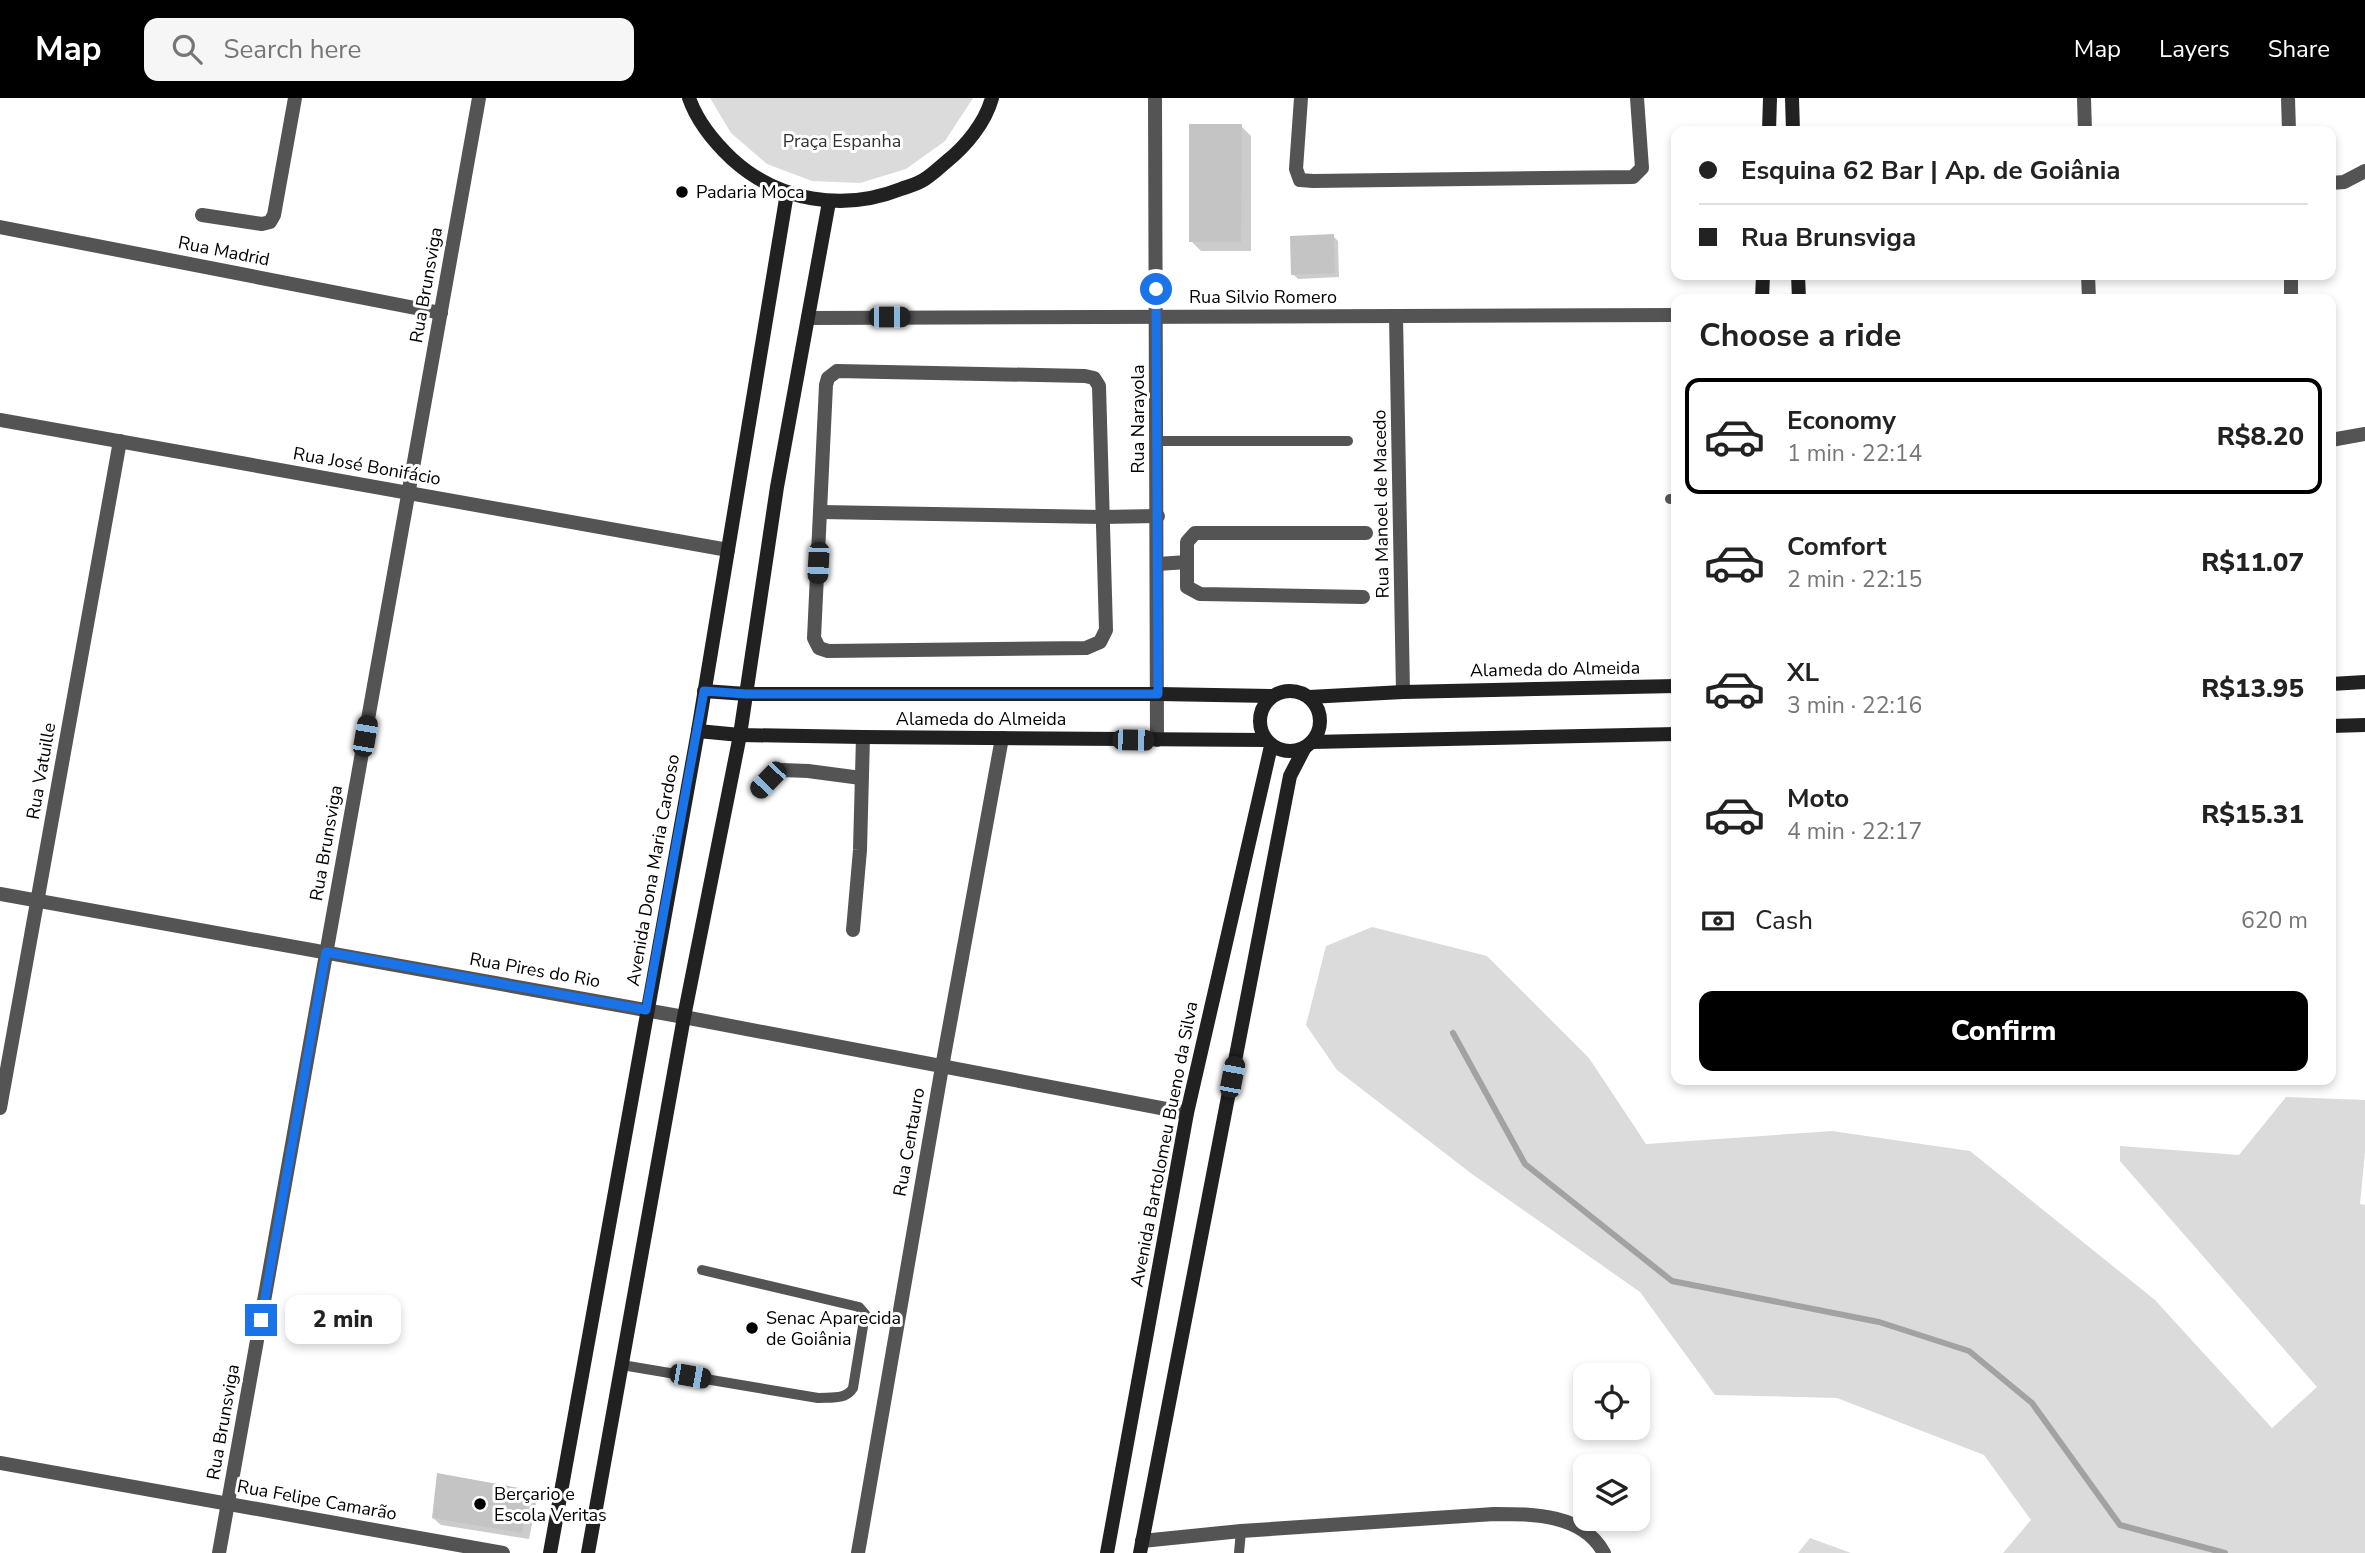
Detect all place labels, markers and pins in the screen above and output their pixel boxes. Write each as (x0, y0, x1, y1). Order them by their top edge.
place label: Padaria Moca (696, 180, 805, 204)
marker: Padaria Moca (674, 184, 690, 200)
place label: Senac Aparecida de Goiânia (766, 1306, 901, 1351)
marker: Senac Aparecida de Goiânia (744, 1320, 760, 1336)
place label: Berçario e Escola Veritas (494, 1482, 607, 1527)
marker: Berçario e Escola Veritas (472, 1496, 488, 1512)

